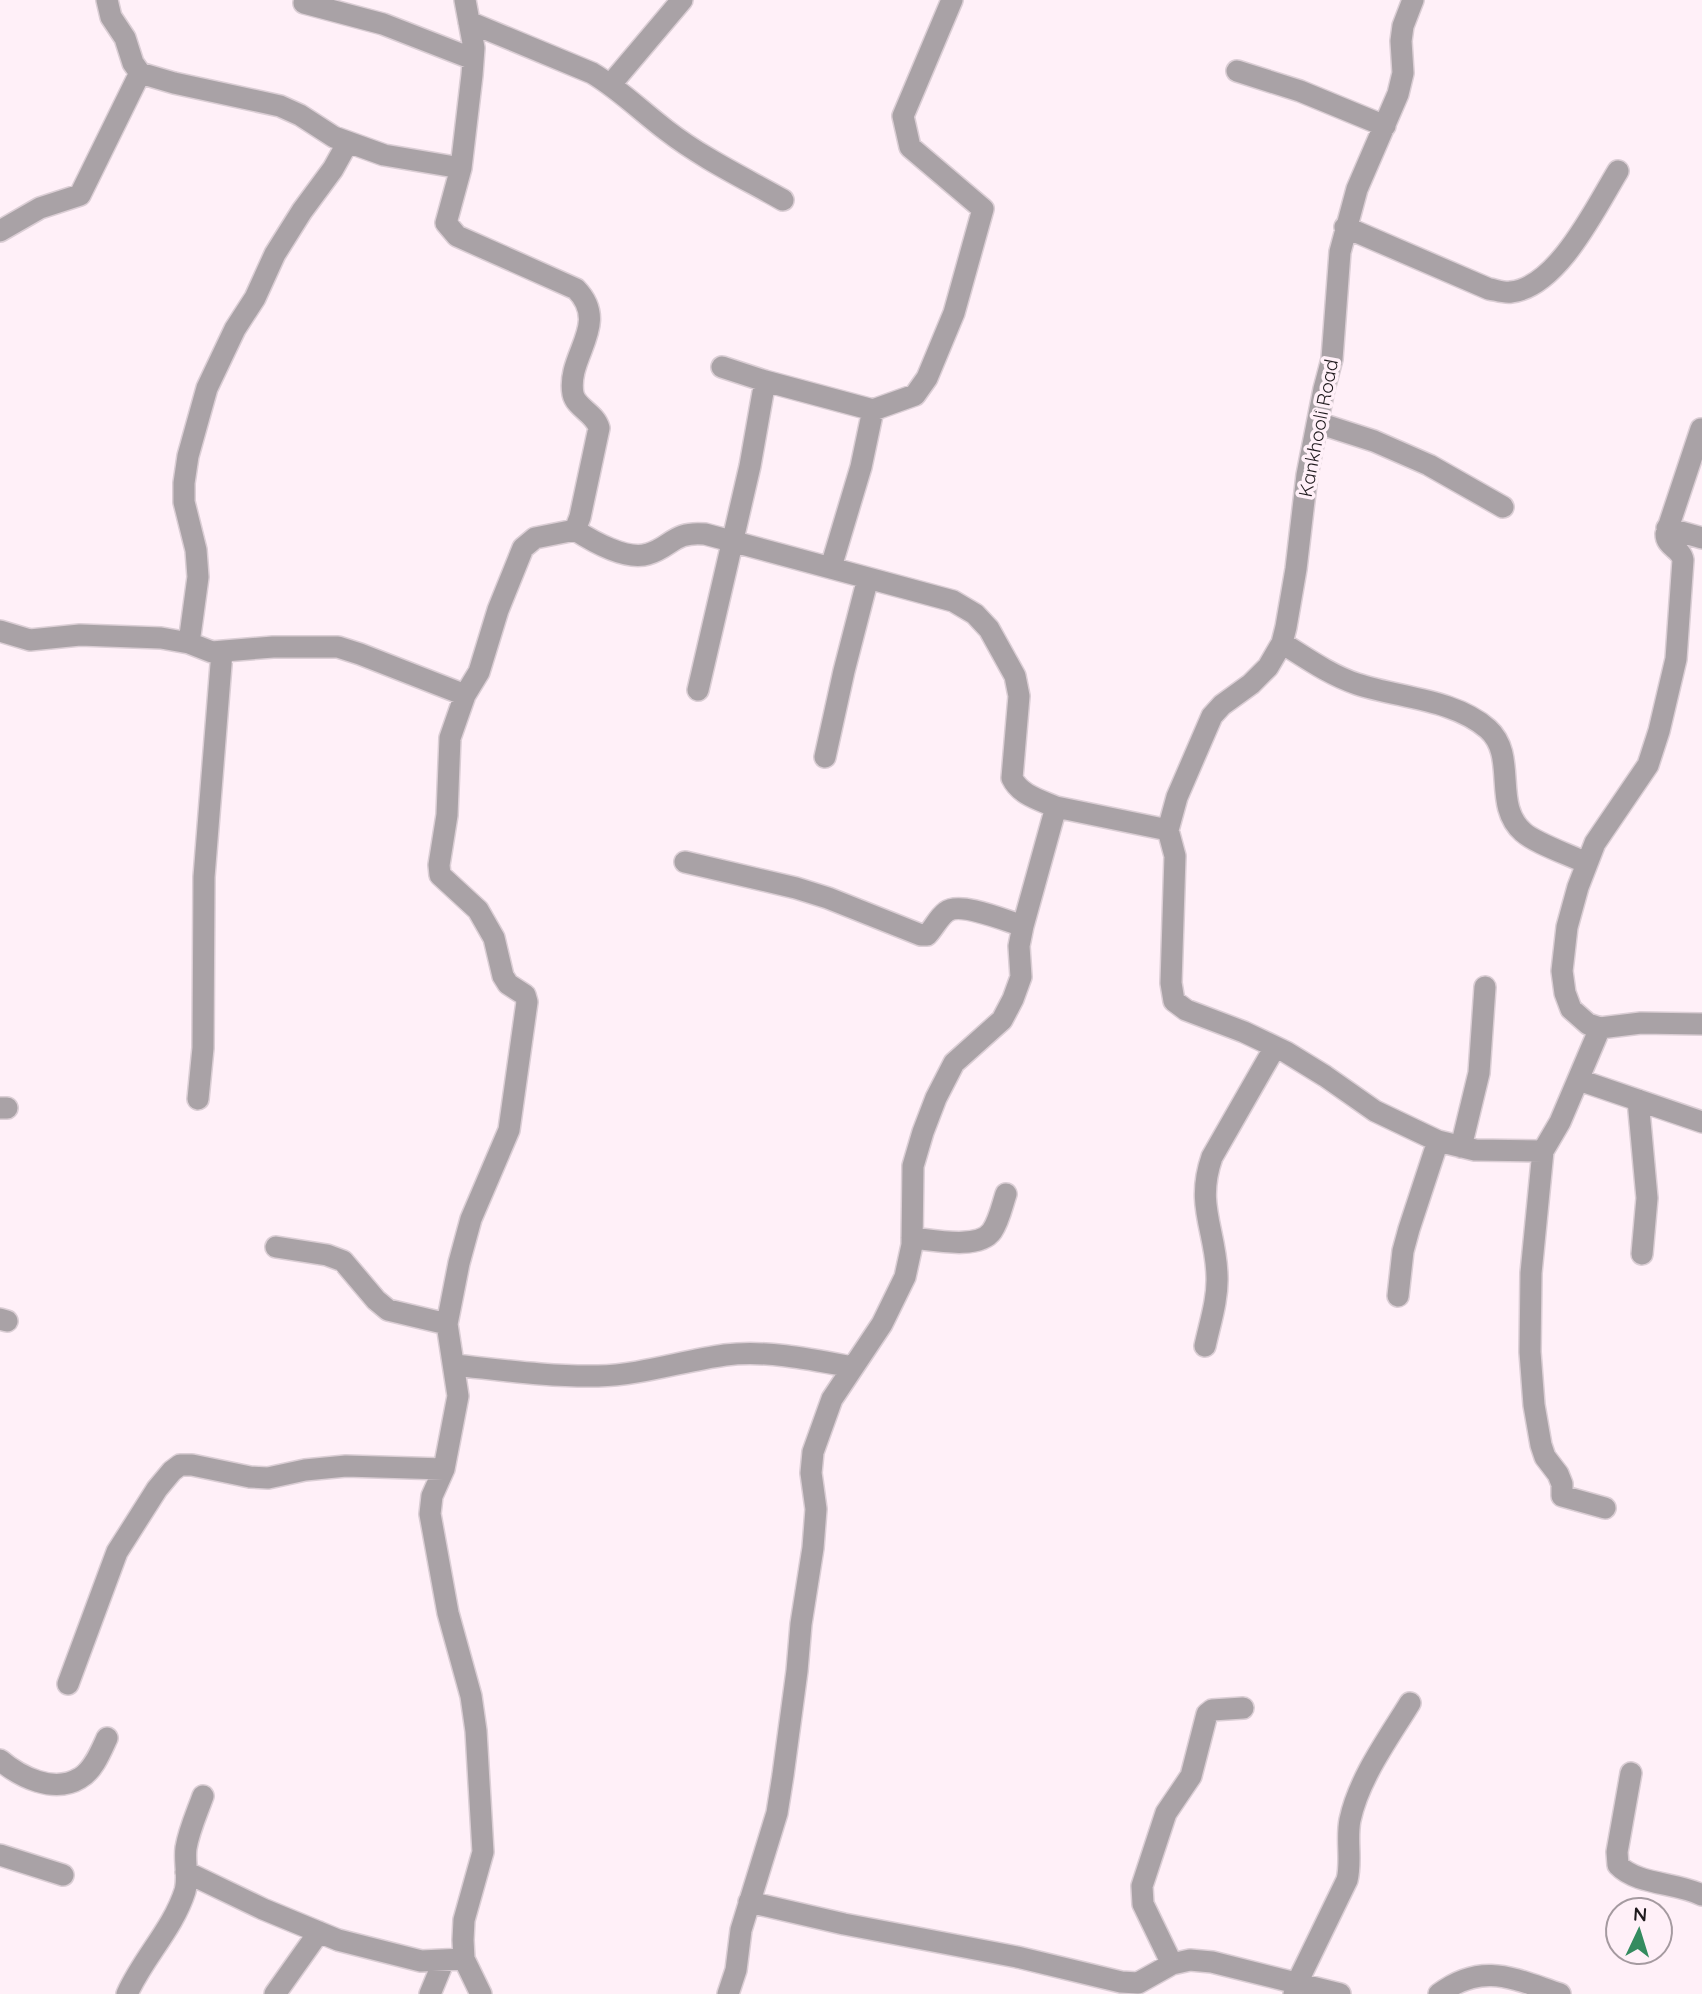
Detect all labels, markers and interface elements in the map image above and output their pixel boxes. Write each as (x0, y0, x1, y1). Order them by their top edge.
street label: Kankhooli Road (1293, 357, 1343, 499)
north arrow (1604, 1896, 1674, 1966)
text: N (1632, 1902, 1648, 1926)

